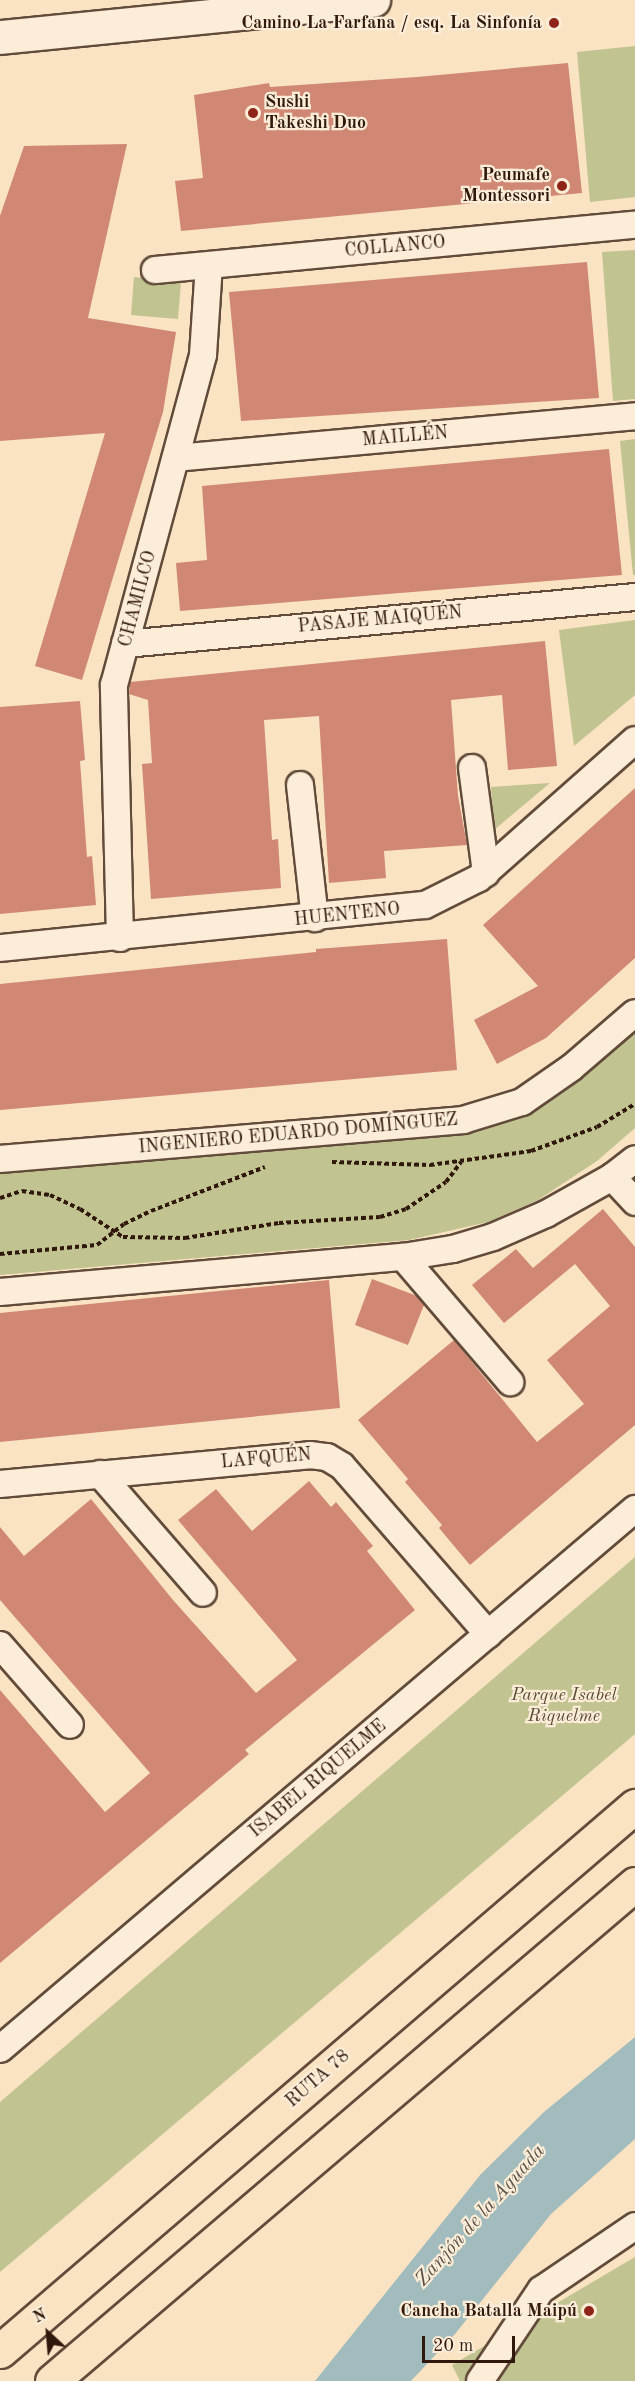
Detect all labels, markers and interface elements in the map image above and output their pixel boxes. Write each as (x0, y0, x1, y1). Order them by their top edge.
place label: Camino La Farfana / esq. La Sinfonía (241, 12, 542, 34)
marker: Camino La Farfana / esq. La Sinfonía (547, 16, 561, 30)
place label: Sushi Takeshi Duo (265, 92, 366, 134)
marker: Sushi Takeshi Duo (246, 106, 260, 120)
place label: Peumafe Montessori (462, 165, 550, 207)
marker: Peumafe Montessori (555, 179, 569, 193)
street label: COLLANCO (344, 232, 446, 262)
street label: MAILLÉN (361, 422, 449, 452)
street label: CHAMILCO (115, 548, 161, 650)
street label: PASAJE MAIQUÉN (297, 602, 463, 638)
street label: HUENTENO (293, 899, 401, 931)
street label: INGENIERO EDUARDO DOMÍNGUEZ (137, 1109, 459, 1159)
street label: LAFQUÉN (220, 1444, 312, 1474)
park label: Parque Isabel Riquelme (511, 1685, 617, 1728)
street label: ISABEL RIQUELME (245, 1715, 391, 1843)
street label: RUTA 78 (282, 2045, 354, 2113)
water label: Zanjón de la Aguada (411, 2140, 551, 2292)
place label: Cancha Batalla Maipú (400, 2300, 577, 2322)
north arrow (18, 2303, 78, 2363)
marker: Cancha Batalla Maipú (582, 2304, 596, 2318)
text: N (31, 2307, 49, 2327)
scale bar (425, 2324, 518, 2362)
text: 20 m (433, 2337, 473, 2355)

